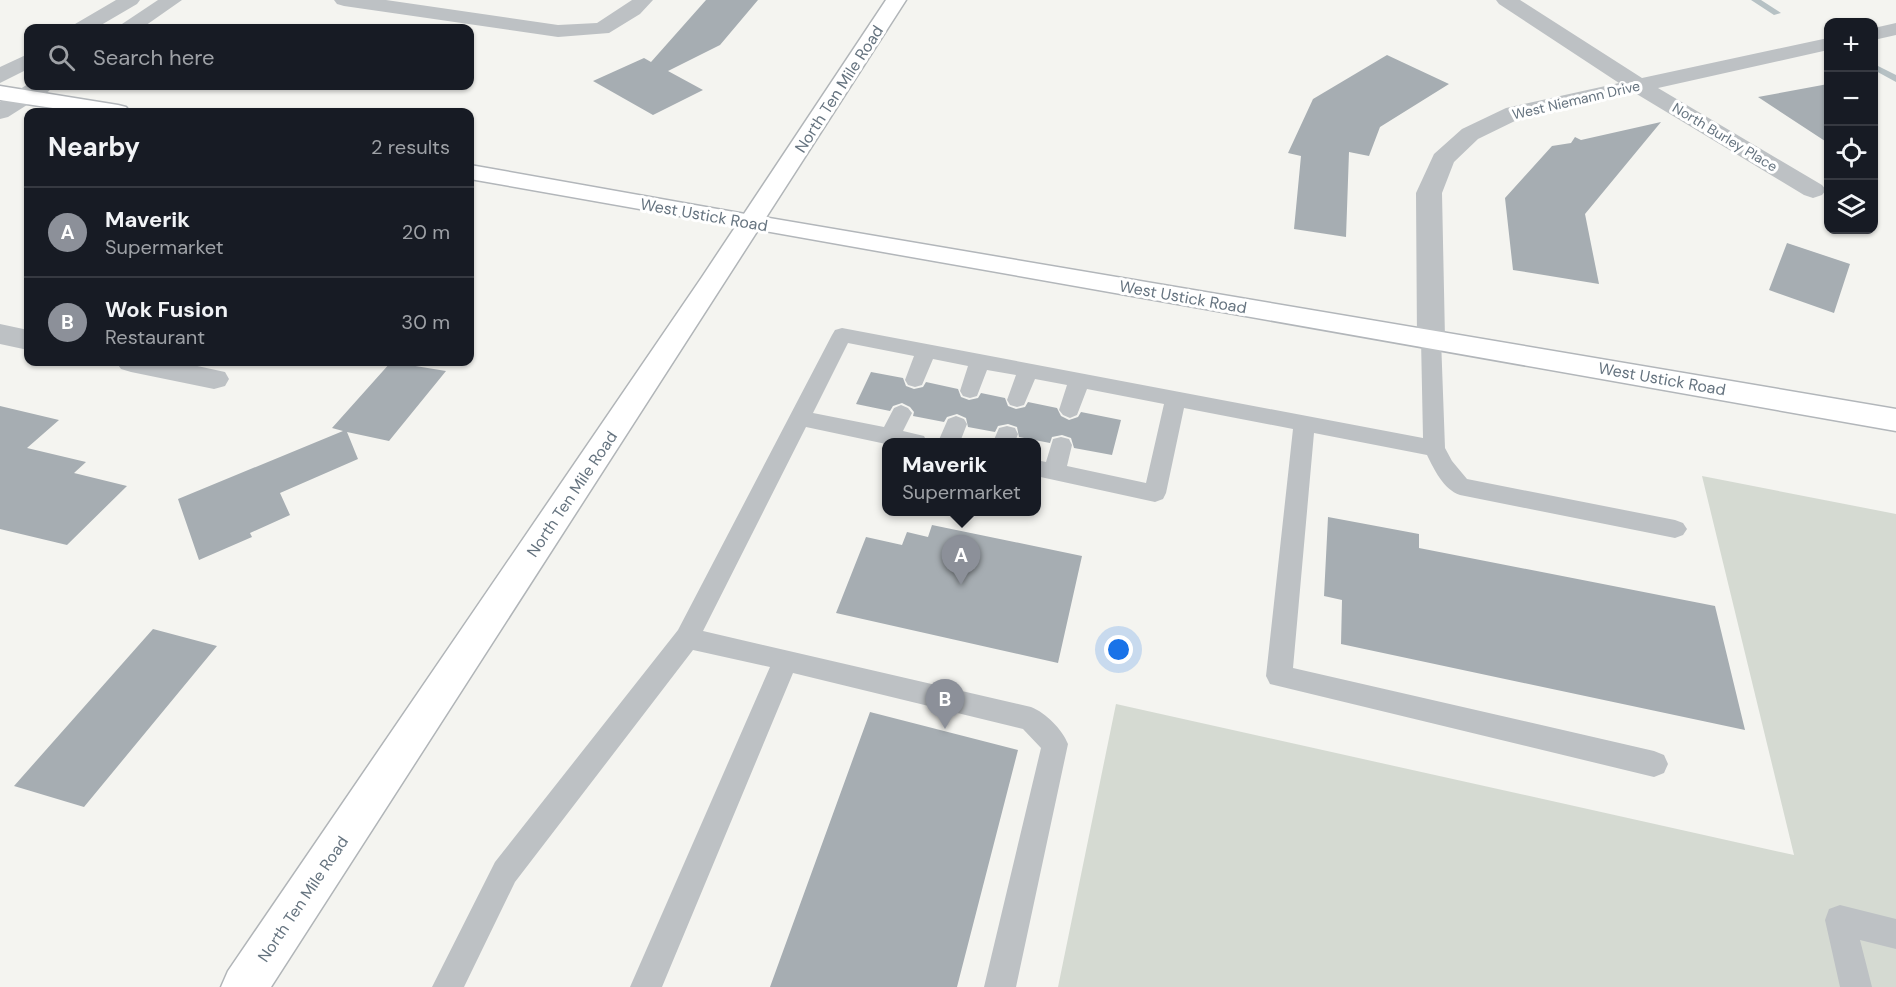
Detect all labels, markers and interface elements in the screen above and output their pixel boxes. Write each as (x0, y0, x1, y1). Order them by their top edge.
map controls (1824, 18, 1878, 234)
button: + (1824, 18, 1878, 72)
street label: North Ten Mile Road (790, 21, 888, 157)
search box (24, 24, 474, 90)
icon: search (45, 41, 78, 74)
text: Search here (93, 43, 214, 72)
button: − (1824, 72, 1878, 126)
street label: West Niemann Drive (1510, 77, 1642, 123)
street label: North Burley Place (1669, 99, 1781, 175)
button: locate (1824, 126, 1878, 180)
text: Nearby (48, 130, 140, 164)
text: 2 results (371, 134, 450, 160)
button: layers (1824, 180, 1878, 234)
street label: West Ustick Road (639, 193, 769, 237)
text: Maverik (105, 205, 190, 234)
text: A (60, 219, 75, 245)
text: 20 m (402, 219, 450, 245)
text: Supermarket (105, 234, 224, 260)
street label: West Ustick Road (1118, 275, 1248, 319)
text: Wok Fusion (105, 295, 228, 324)
text: B (61, 309, 74, 335)
text: 30 m (401, 309, 450, 335)
text: Restaurant (105, 324, 205, 350)
street label: West Ustick Road (1597, 357, 1727, 401)
street label: North Ten Mile Road (522, 427, 622, 561)
popup (882, 438, 1041, 516)
text: Maverik (902, 450, 987, 479)
text: Supermarket (902, 479, 1021, 505)
pin: A (942, 536, 980, 585)
your location (1104, 635, 1133, 664)
pin: B (926, 680, 964, 729)
street label: North Ten Mile Road (253, 832, 353, 966)

